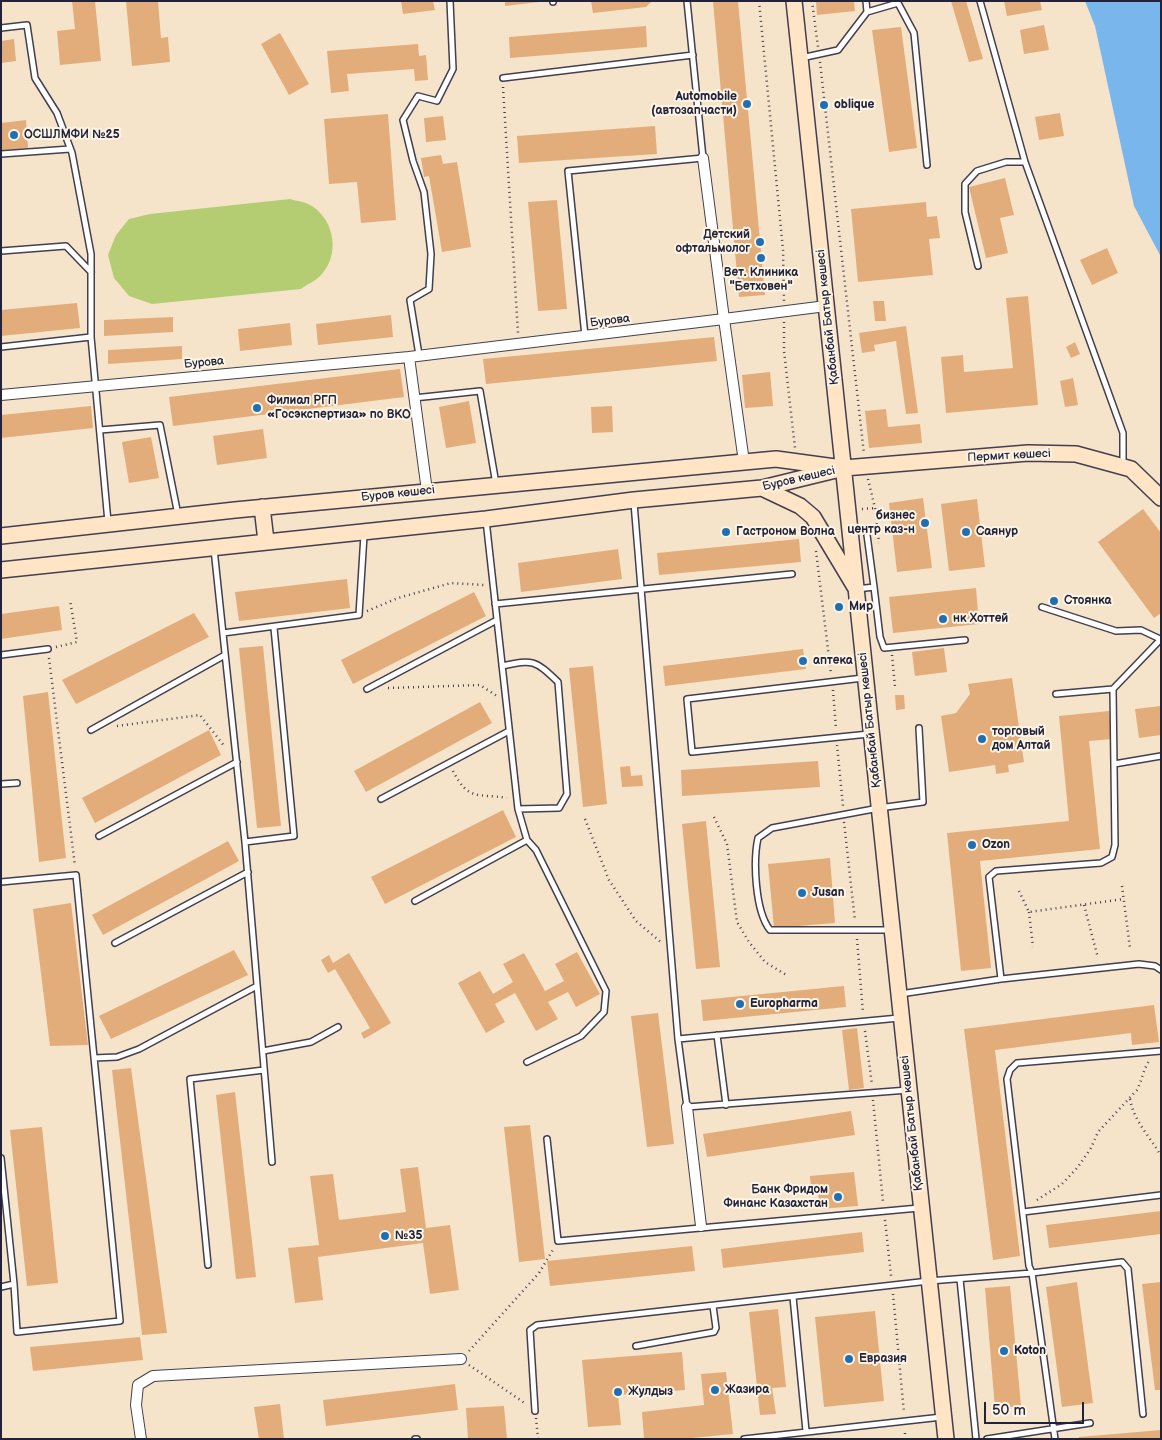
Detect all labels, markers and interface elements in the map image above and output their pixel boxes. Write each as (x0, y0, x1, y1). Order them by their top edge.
place label: Automobile (автозапчасти) (651, 90, 737, 118)
marker: Automobile (автозапчасти) (741, 98, 753, 110)
place label: oblique (834, 98, 874, 112)
marker: oblique (818, 99, 830, 111)
place label: ОСШЛМФИ №25 (24, 128, 120, 142)
marker: ОСШЛМФИ №25 (8, 129, 20, 141)
place label: Детский офтальмолог (676, 228, 750, 256)
marker: Детский офтальмолог (754, 236, 766, 248)
street label: Қабанбай Батыр көшесі (814, 249, 842, 385)
marker: Вет. Клиника "Бетховен" (755, 252, 767, 264)
place label: Вет. Клиника "Бетховен" (724, 266, 798, 294)
street label: Бурова (589, 311, 631, 331)
street label: Бурова (183, 354, 225, 372)
place label: Филиал РГП «Госэкспертиза» по ВКО (267, 394, 411, 422)
marker: Филиал РГП «Госэкспертиза» по ВКО (251, 402, 263, 414)
street label: Пермит көшесі (967, 447, 1051, 465)
street label: Буров көшесі (761, 464, 837, 494)
street label: Буров көшесі (360, 483, 436, 505)
place label: бизнес центр каз-н (847, 509, 915, 537)
marker: бизнес центр каз-н (919, 517, 931, 529)
place label: Гастроном Волна (736, 525, 835, 539)
place label: Саянур (976, 525, 1018, 539)
marker: Гастроном Волна (720, 526, 732, 538)
marker: Саянур (960, 526, 972, 538)
place label: Стоянка (1064, 594, 1112, 608)
marker: Стоянка (1048, 595, 1060, 607)
place label: Мир (849, 600, 873, 614)
marker: Мир (833, 601, 845, 613)
place label: нк Хоттей (953, 612, 1008, 626)
marker: нк Хоттей (937, 613, 949, 625)
street label: Қабанбай Батыр көшесі (856, 652, 884, 788)
place label: аптека (813, 654, 853, 668)
marker: аптека (797, 655, 809, 667)
place label: торговый дом Алтай (992, 725, 1050, 753)
marker: торговый дом Алтай (976, 733, 988, 745)
place label: Ozon (982, 838, 1010, 852)
marker: Ozon (966, 839, 978, 851)
place label: Jusan (812, 886, 844, 900)
marker: Jusan (796, 887, 808, 899)
place label: Europharma (750, 997, 818, 1011)
marker: Europharma (734, 998, 746, 1010)
street label: Қабанбай Батыр көшесі (898, 1055, 926, 1191)
place label: Банк Фридом Финанс Казахстан (724, 1183, 828, 1211)
marker: Банк Фридом Финанс Казахстан (832, 1191, 844, 1203)
place label: №35 (395, 1229, 422, 1243)
marker: №35 (379, 1230, 391, 1242)
place label: Koton (1014, 1344, 1046, 1358)
marker: Koton (998, 1345, 1010, 1357)
place label: Евразия (859, 1352, 907, 1366)
marker: Евразия (843, 1353, 855, 1365)
place label: Жазира (725, 1383, 769, 1397)
marker: Жазира (709, 1384, 721, 1396)
place label: Жулдыз (628, 1385, 673, 1399)
marker: Жулдыз (612, 1386, 624, 1398)
scale bar (987, 1392, 1087, 1424)
text: 50 m (992, 1401, 1026, 1420)

